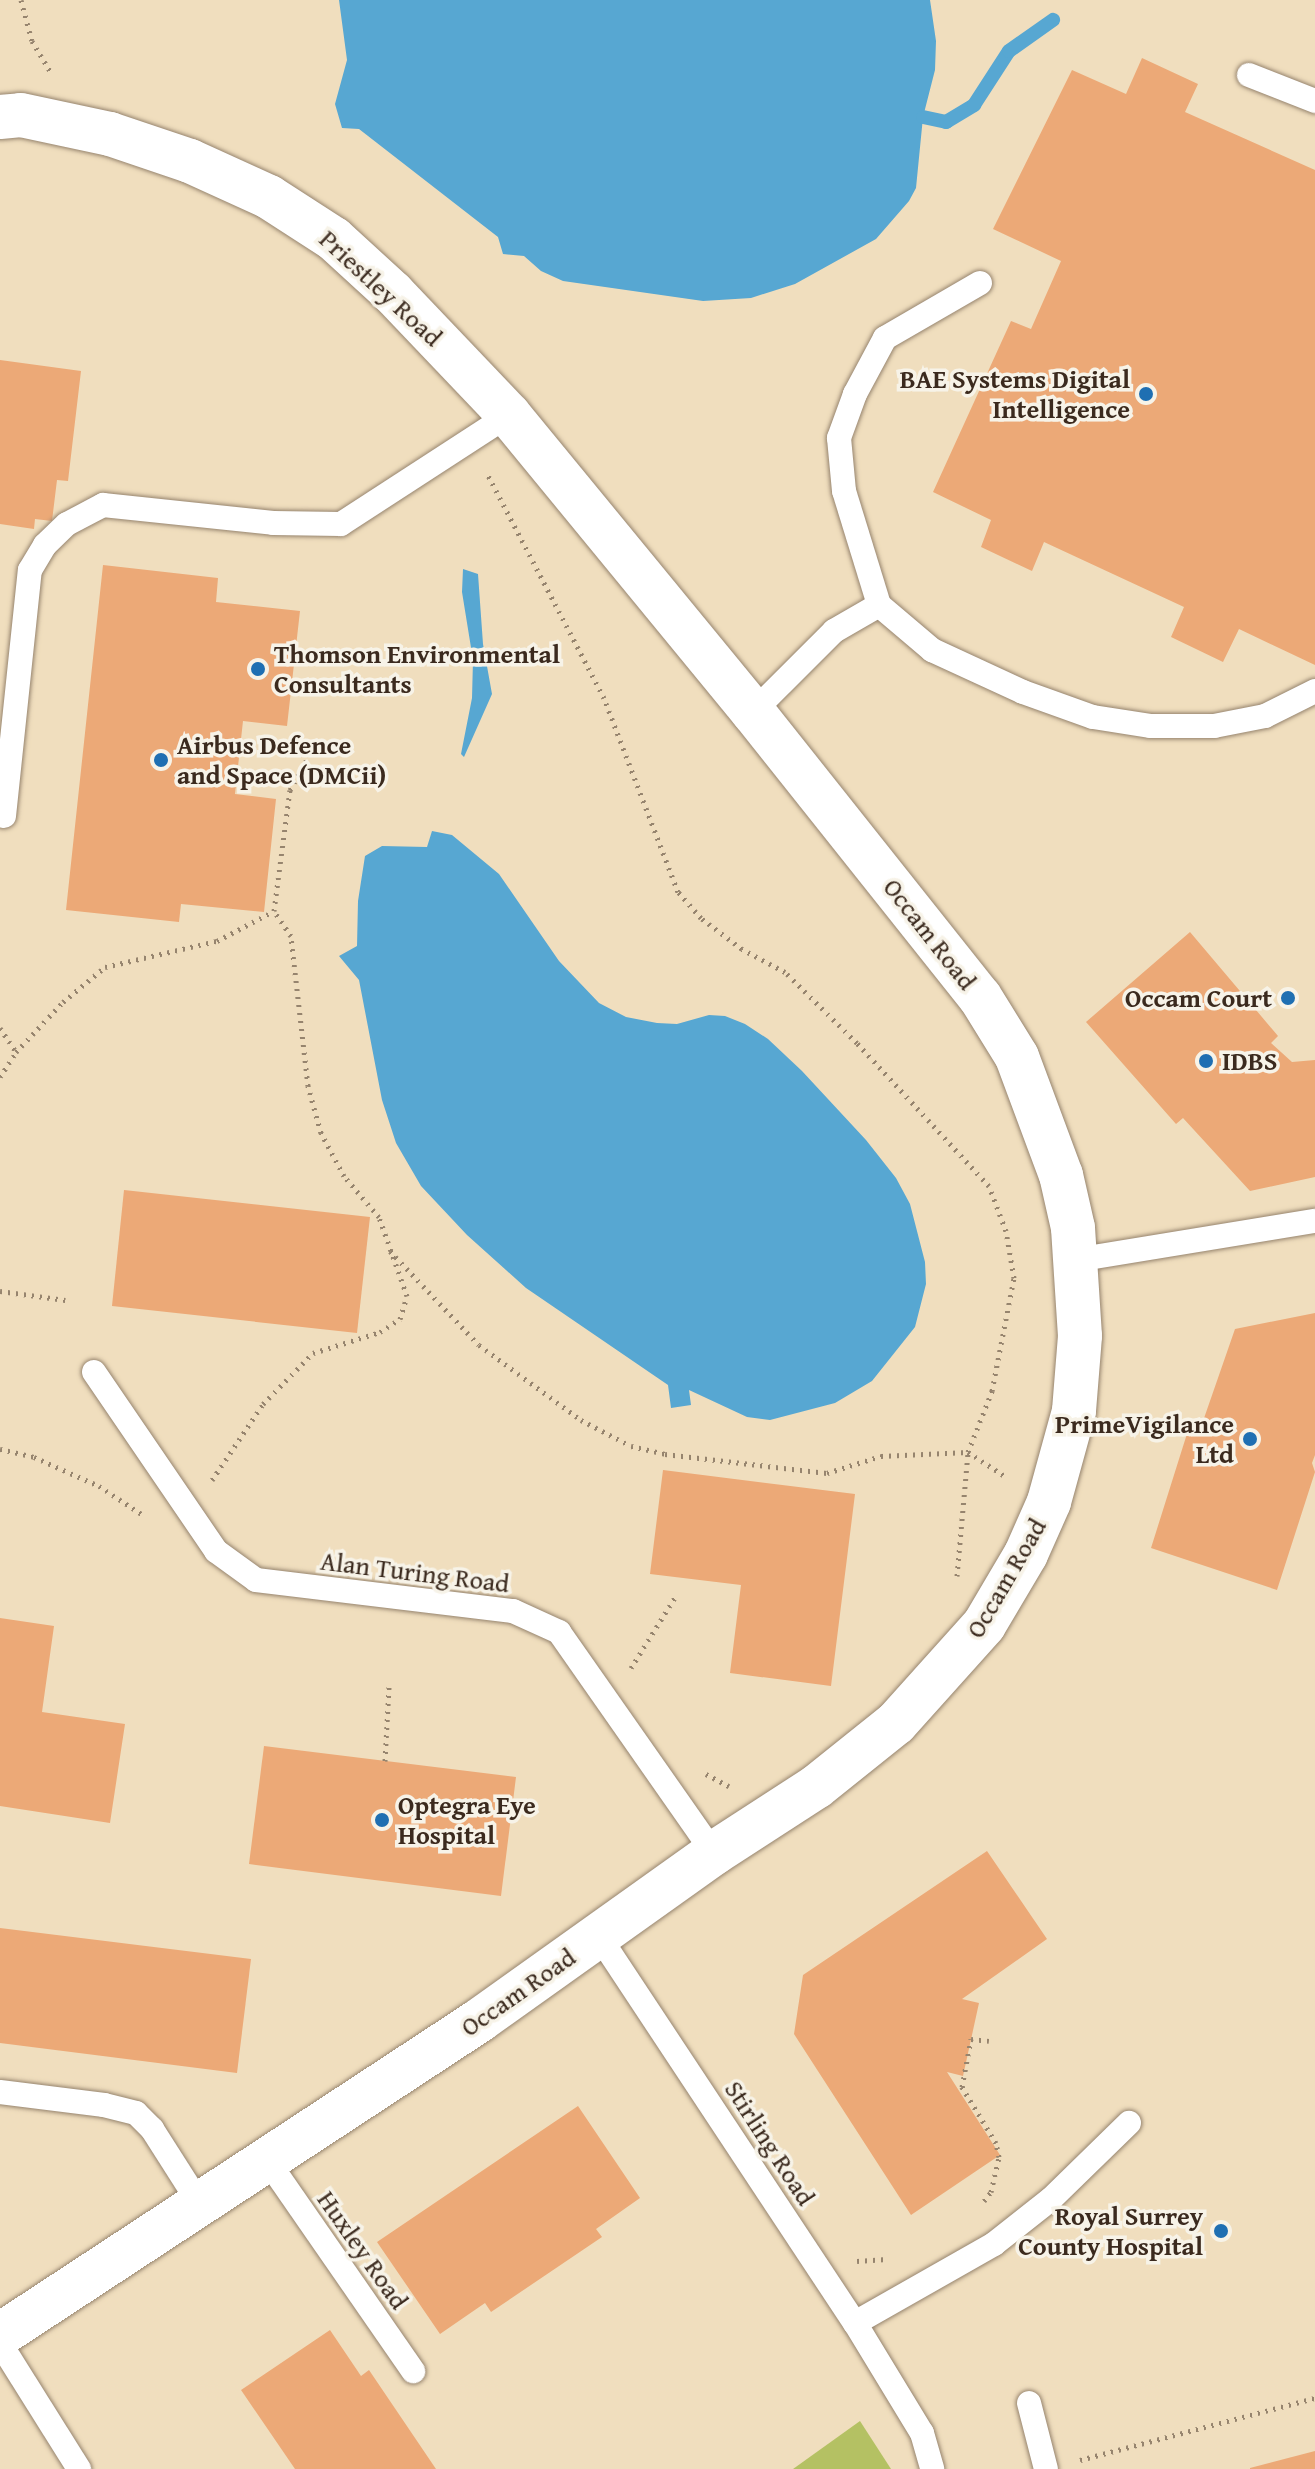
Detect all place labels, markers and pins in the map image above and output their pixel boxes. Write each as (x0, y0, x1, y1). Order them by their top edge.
place label: BAE Systems Digital Intelligence (900, 363, 1130, 424)
marker: BAE Systems Digital Intelligence (1137, 385, 1155, 403)
place label: Thomson Environmental Consultants (274, 638, 560, 700)
marker: Thomson Environmental Consultants (249, 660, 267, 678)
place label: Airbus Defence and Space (DMCii) (177, 729, 386, 790)
marker: Airbus Defence and Space (DMCii) (152, 751, 170, 769)
place label: Occam Court (1125, 982, 1272, 1014)
marker: Occam Court (1279, 989, 1297, 1007)
place label: IDBS (1222, 1045, 1277, 1077)
marker: IDBS (1197, 1052, 1215, 1070)
place label: PrimeVigilance Ltd (1055, 1408, 1234, 1470)
marker: PrimeVigilance Ltd (1241, 1430, 1259, 1448)
place label: Optegra Eye Hospital (398, 1789, 536, 1850)
marker: Optegra Eye Hospital (373, 1811, 391, 1829)
place label: Royal Surrey County Hospital (1018, 2200, 1203, 2262)
marker: Royal Surrey County Hospital (1210, 2220, 1232, 2242)

